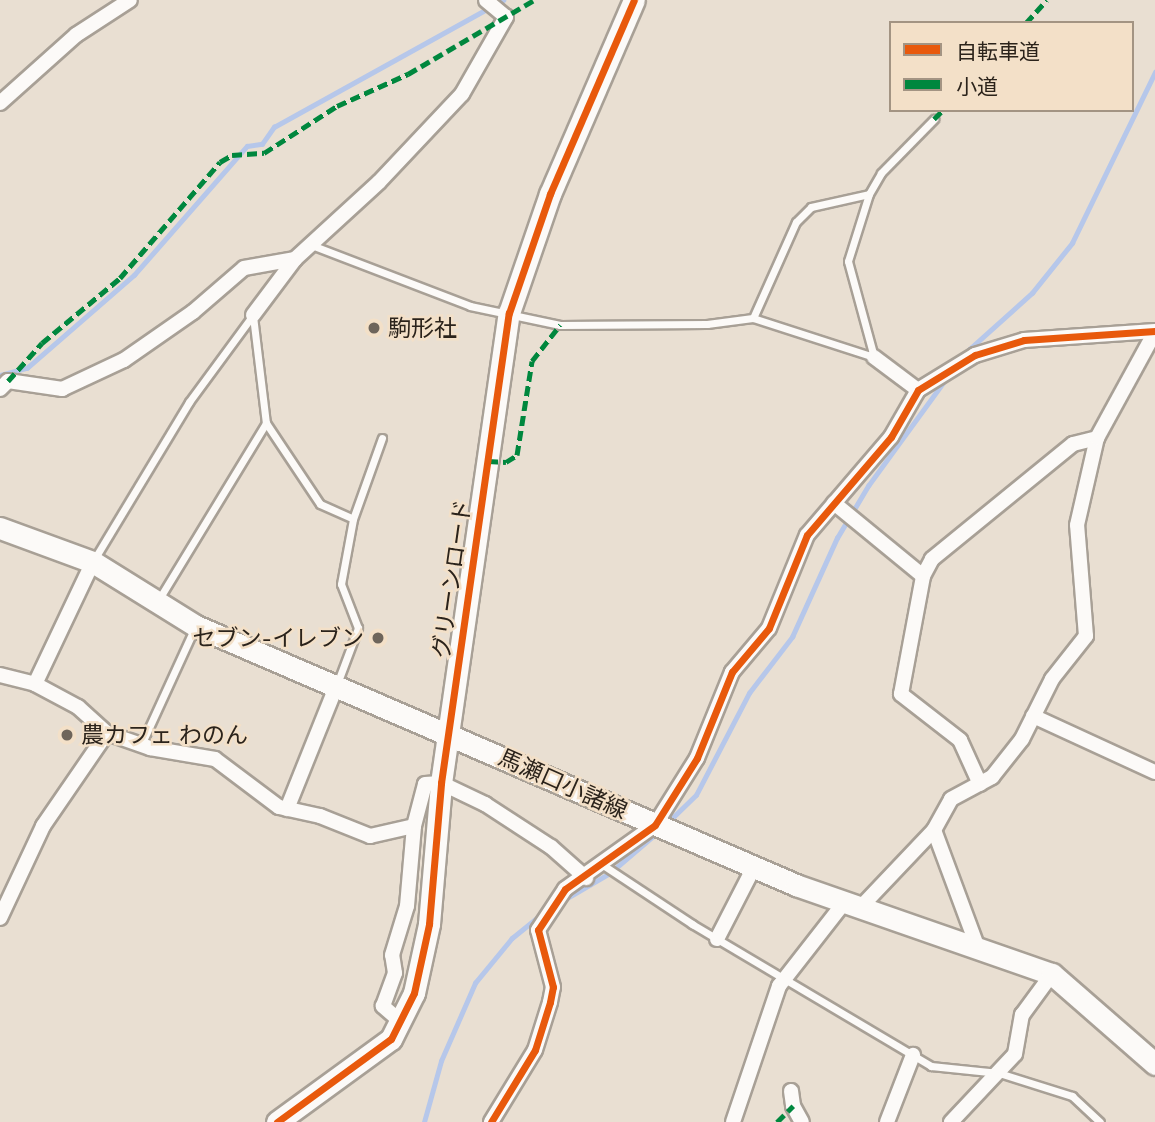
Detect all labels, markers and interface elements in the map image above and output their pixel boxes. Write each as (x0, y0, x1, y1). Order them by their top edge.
legend (889, 21, 1134, 112)
text: 自転車道 (956, 38, 1040, 65)
text: 小道 (956, 73, 998, 100)
place label: 駒形社 (388, 314, 457, 342)
marker: 駒形社 (366, 320, 382, 336)
street label: グリーンロード (427, 497, 477, 661)
place label: セブン-イレブン (193, 624, 364, 652)
marker: セブン-イレブン (370, 630, 386, 646)
place label: 農カフェ わのん (81, 721, 248, 749)
marker: 農カフェ わのん (59, 727, 75, 743)
street label: 馬瀬口小諸線 (494, 743, 632, 825)

